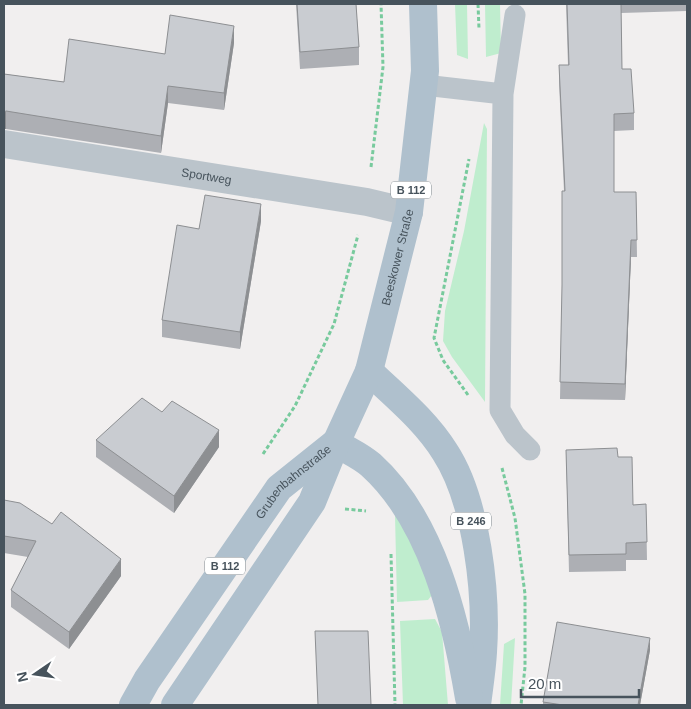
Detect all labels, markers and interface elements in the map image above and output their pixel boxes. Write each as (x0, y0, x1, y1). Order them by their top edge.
street label: Sportweg (180, 165, 233, 187)
road number: B 112 (391, 182, 431, 198)
street label: Beeskower Straße (379, 207, 417, 307)
street label: Grubenbahnstraße (253, 442, 334, 522)
road number: B 246 (451, 512, 491, 530)
road number: B 112 (205, 558, 245, 574)
north arrow (10, 649, 60, 699)
scale bar (521, 666, 638, 698)
text: N (13, 670, 31, 684)
text: 20 m (528, 675, 561, 692)

